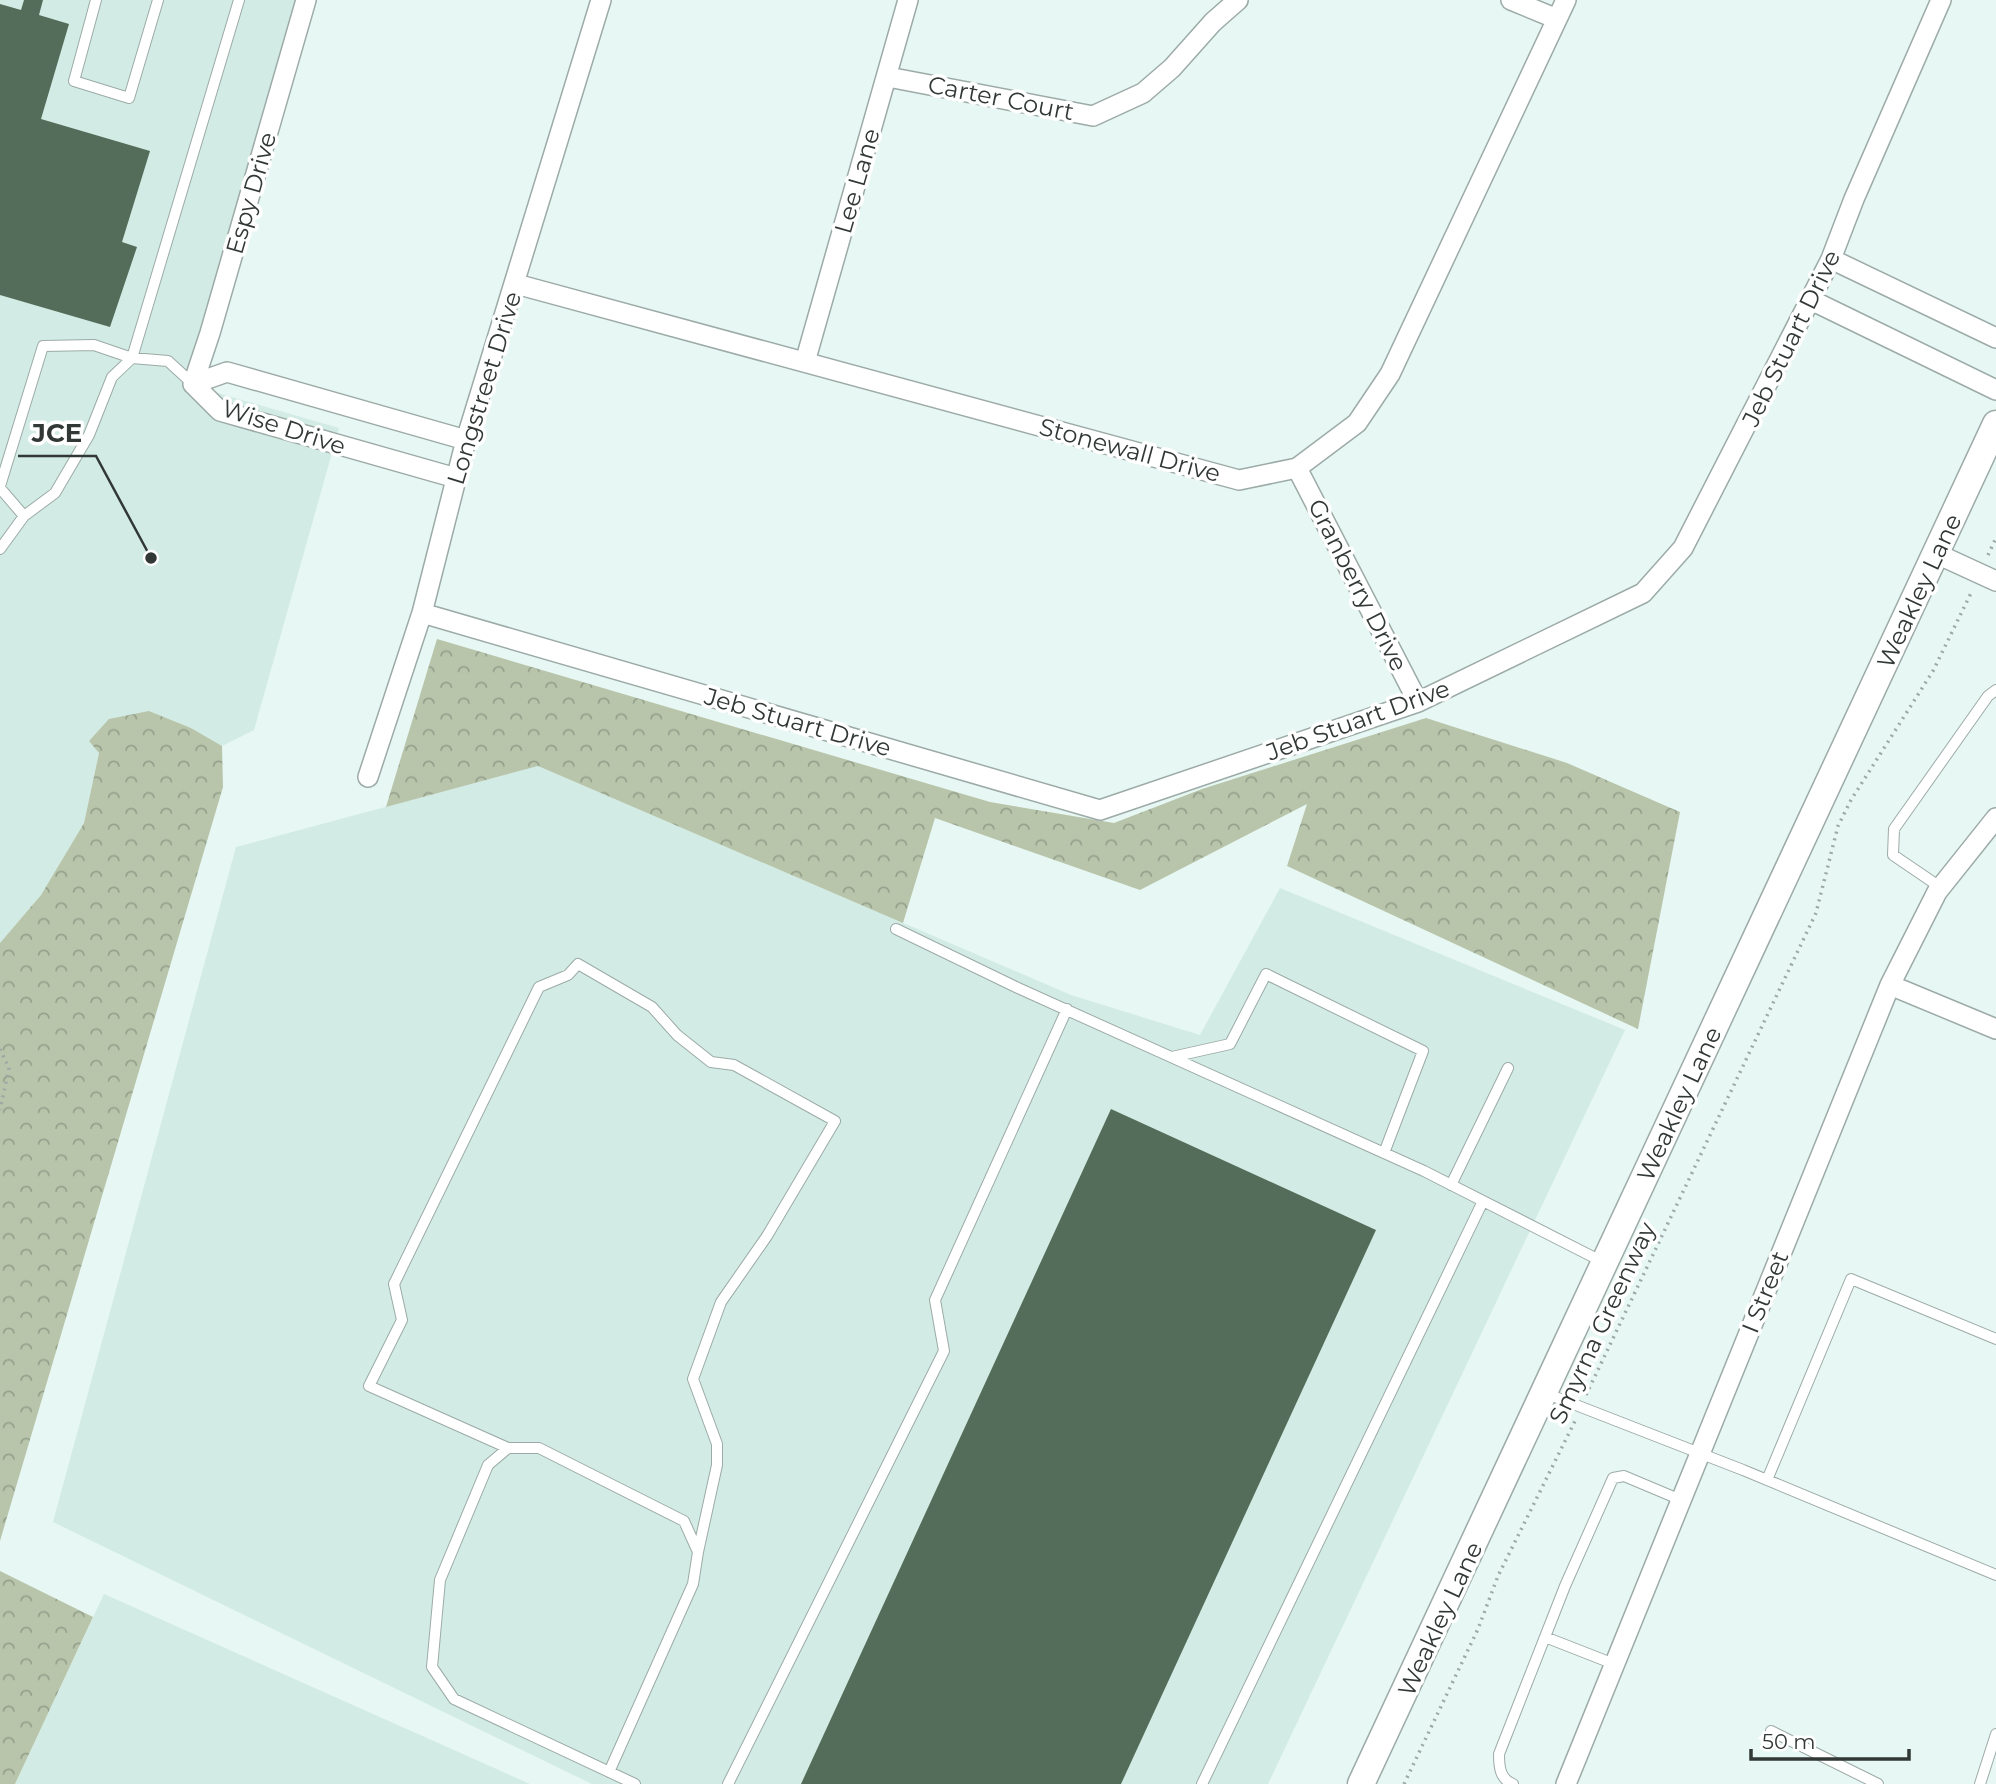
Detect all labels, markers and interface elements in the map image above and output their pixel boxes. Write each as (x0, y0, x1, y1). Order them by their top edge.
street label: Carter Court (926, 70, 1077, 126)
street label: Lee Lane (828, 125, 886, 237)
street label: Espy Drive (220, 129, 282, 257)
street label: Jeb Stuart Drive (1735, 245, 1846, 432)
street label: Longstreet Drive (441, 288, 527, 488)
street label: Wise Drive (219, 393, 349, 461)
callout: JCE (18, 409, 96, 456)
street label: Stonewall Drive (1036, 412, 1224, 488)
text: JCE (31, 417, 82, 449)
street label: Granberry Drive (1302, 494, 1414, 676)
street label: Weakley Lane (1871, 509, 1967, 673)
street label: Jeb Stuart Drive (1262, 673, 1454, 767)
street label: Jeb Stuart Drive (700, 681, 895, 763)
street label: Weakley Lane (1631, 1022, 1727, 1186)
street label: Smyrna Greenway (1543, 1218, 1661, 1428)
street label: I Street (1735, 1246, 1795, 1337)
street label: Weakley Lane (1392, 1537, 1488, 1701)
scale bar (1751, 1718, 1909, 1762)
text: 50 m (1762, 1729, 1816, 1754)

